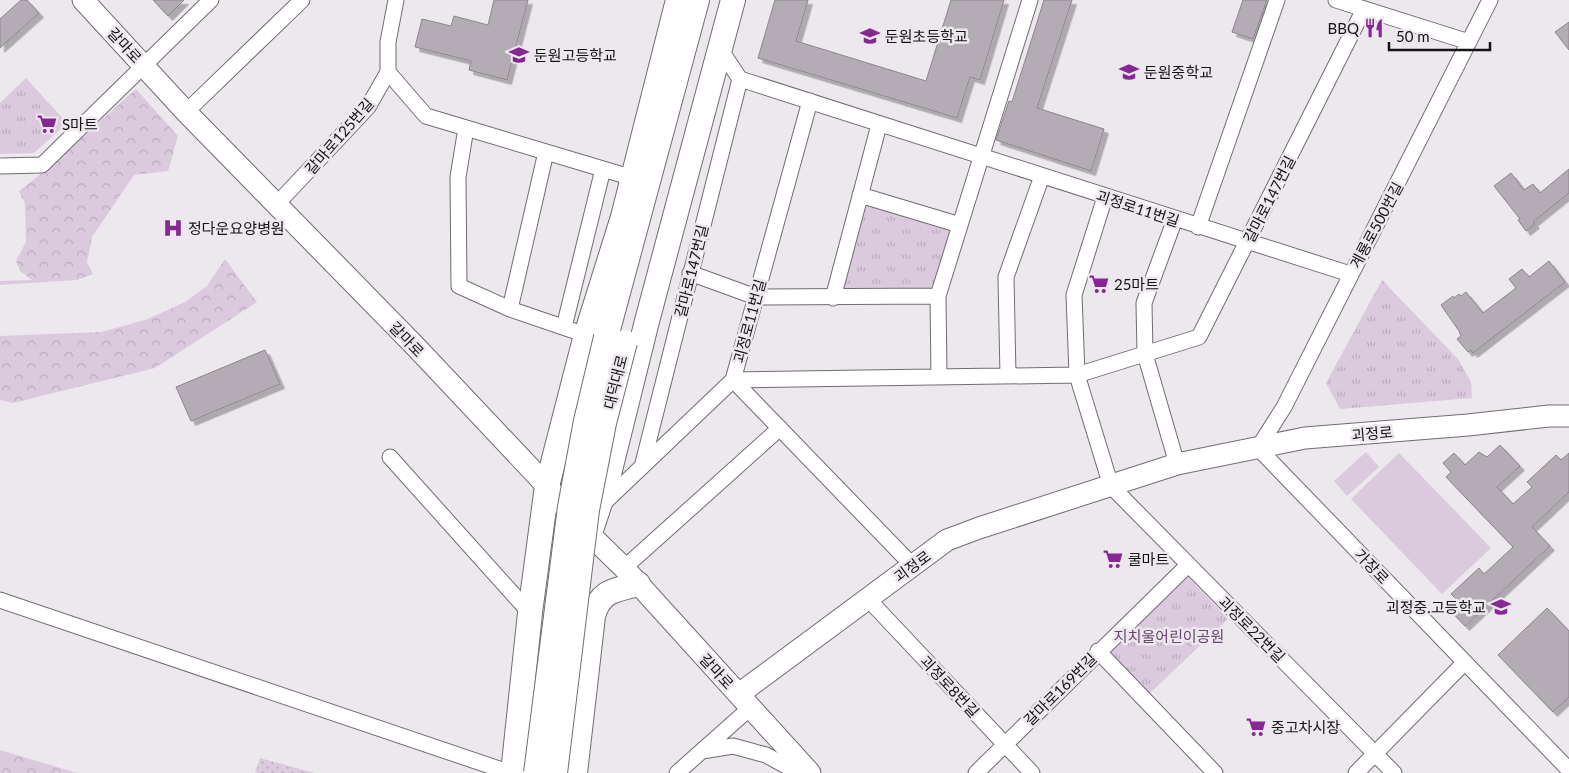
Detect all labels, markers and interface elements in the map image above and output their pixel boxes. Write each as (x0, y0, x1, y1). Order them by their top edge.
restaurant icon: BBQ (1363, 17, 1385, 39)
place label: BBQ (1328, 19, 1359, 37)
scale bar (1389, 20, 1490, 52)
street label: 갈마로 (104, 24, 146, 66)
school or university icon: 둔원초등학교 (859, 25, 881, 47)
place label: 둔원초등학교 (885, 27, 968, 45)
text: 50 m (1396, 27, 1430, 45)
school or university icon: 둔원고등학교 (508, 44, 530, 66)
place label: 둔원고등학교 (534, 46, 617, 64)
school or university icon: 둔원중학교 (1118, 61, 1140, 83)
place label: 둔원중학교 (1144, 63, 1213, 81)
street label: 갈마로125번길 (301, 94, 377, 178)
supermarket icon: S마트 (36, 113, 58, 135)
place label: S마트 (62, 115, 98, 133)
street label: 갈마로147번길 (1239, 153, 1299, 245)
street label: 계룡로500번길 (1346, 179, 1406, 271)
street label: 괴정로11번길 (1094, 186, 1182, 230)
hospital icon: 정다운요양병원 (162, 217, 184, 239)
place label: 정다운요양병원 (188, 219, 285, 237)
street label: 갈마로147번길 (671, 223, 711, 319)
supermarket icon: 25마트 (1088, 273, 1110, 295)
place label: 25마트 (1114, 275, 1159, 293)
street label: 괴정로11번길 (729, 277, 769, 365)
street label: 갈마로 (386, 318, 428, 360)
street label: 대덕대로 (600, 353, 630, 411)
street label: 괴정로 (1351, 422, 1393, 444)
street label: 가장로 (1351, 545, 1393, 587)
street label: 괴정로 (890, 547, 934, 585)
supermarket icon: 쿨마트 (1102, 548, 1124, 570)
place label: 쿨마트 (1128, 550, 1170, 568)
street label: 괴정로22번길 (1215, 592, 1289, 666)
school or university icon: 괴정중.고등학교 (1490, 596, 1512, 618)
place label: 괴정중.고등학교 (1386, 598, 1486, 616)
park label: 지치울어린이공원 (1114, 627, 1224, 645)
street label: 갈마로169번길 (1020, 649, 1100, 729)
street label: 갈마로 (696, 650, 738, 692)
street label: 괴정로8번길 (917, 651, 983, 721)
supermarket icon: 중고차시장 (1245, 716, 1267, 738)
place label: 중고차시장 (1271, 718, 1340, 736)

